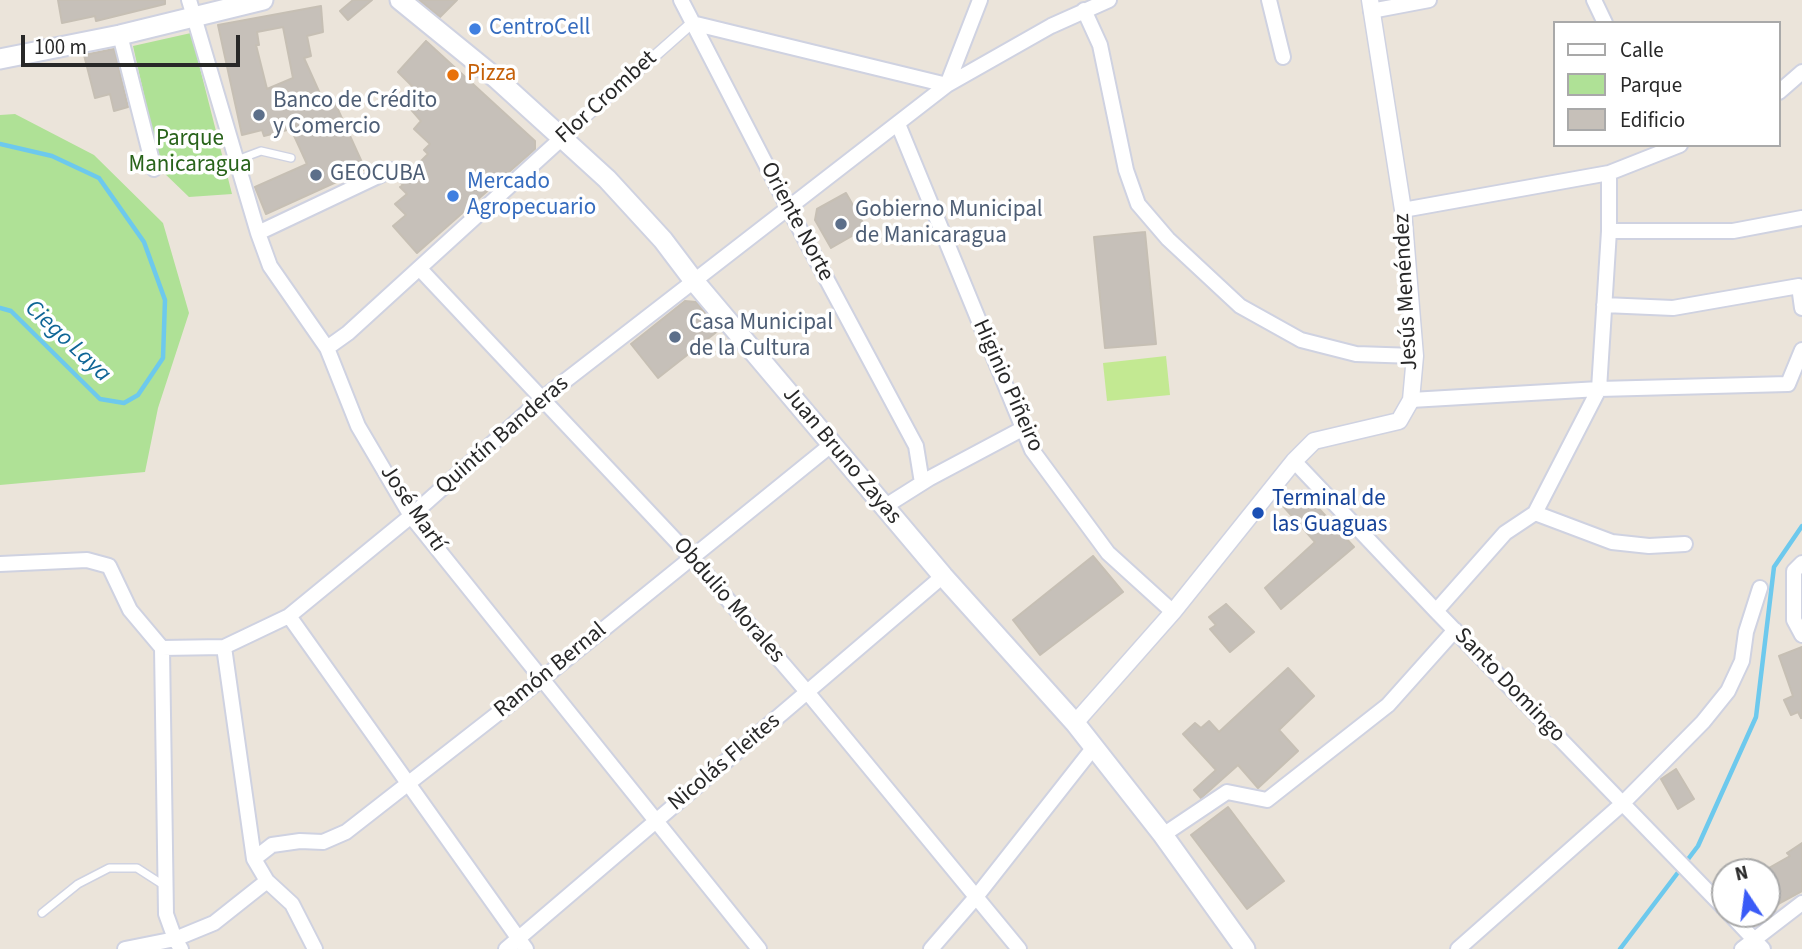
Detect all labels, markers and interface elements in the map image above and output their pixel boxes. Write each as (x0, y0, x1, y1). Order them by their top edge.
place label: CentroCell (489, 15, 590, 43)
scale bar (24, 21, 243, 65)
marker: CentroCell (467, 21, 483, 37)
legend (1554, 21, 1781, 147)
text: 100 m (34, 32, 87, 62)
text: Calle (1620, 35, 1664, 65)
street label: Flor Crombet (551, 45, 663, 151)
place label: Pizza (467, 61, 516, 89)
marker: Pizza (445, 67, 461, 83)
text: Parque (1620, 70, 1682, 100)
place label: Banco de Crédito y Comercio (273, 88, 437, 142)
text: Edificio (1620, 105, 1685, 135)
marker: Banco de Crédito y Comercio (251, 107, 267, 123)
park label: Parque Manicaragua (128, 126, 252, 180)
street label: Oriente Norte (753, 158, 839, 286)
place label: GEOCUBA (330, 161, 425, 189)
marker: GEOCUBA (308, 167, 324, 183)
place label: Mercado Agropecuario (467, 169, 596, 223)
marker: Mercado Agropecuario (445, 188, 461, 204)
place label: Gobierno Municipal de Manicaragua (855, 197, 1043, 251)
street label: Jesús Menéndez (1389, 213, 1425, 371)
marker: Gobierno Municipal de Manicaragua (833, 216, 849, 232)
water label: Ciego Laya (18, 295, 116, 389)
place label: Casa Municipal de la Cultura (689, 310, 833, 364)
street label: Higinio Piñeiro (966, 316, 1048, 456)
marker: Casa Municipal de la Cultura (667, 329, 683, 345)
street label: Quintín Banderas (431, 371, 575, 501)
street label: Juan Bruno Zayas (775, 382, 907, 530)
street label: José Martí (373, 460, 451, 558)
place label: Terminal de las Guaguas (1272, 486, 1387, 540)
marker: Terminal de las Guaguas (1250, 505, 1266, 521)
street label: Obdulio Morales (666, 533, 790, 669)
street label: Ramón Bernal (489, 617, 613, 725)
street label: Santo Domingo (1447, 623, 1571, 749)
street label: Nicolás Fleites (663, 708, 787, 818)
north arrow (1711, 858, 1781, 928)
text: N (1732, 859, 1751, 889)

